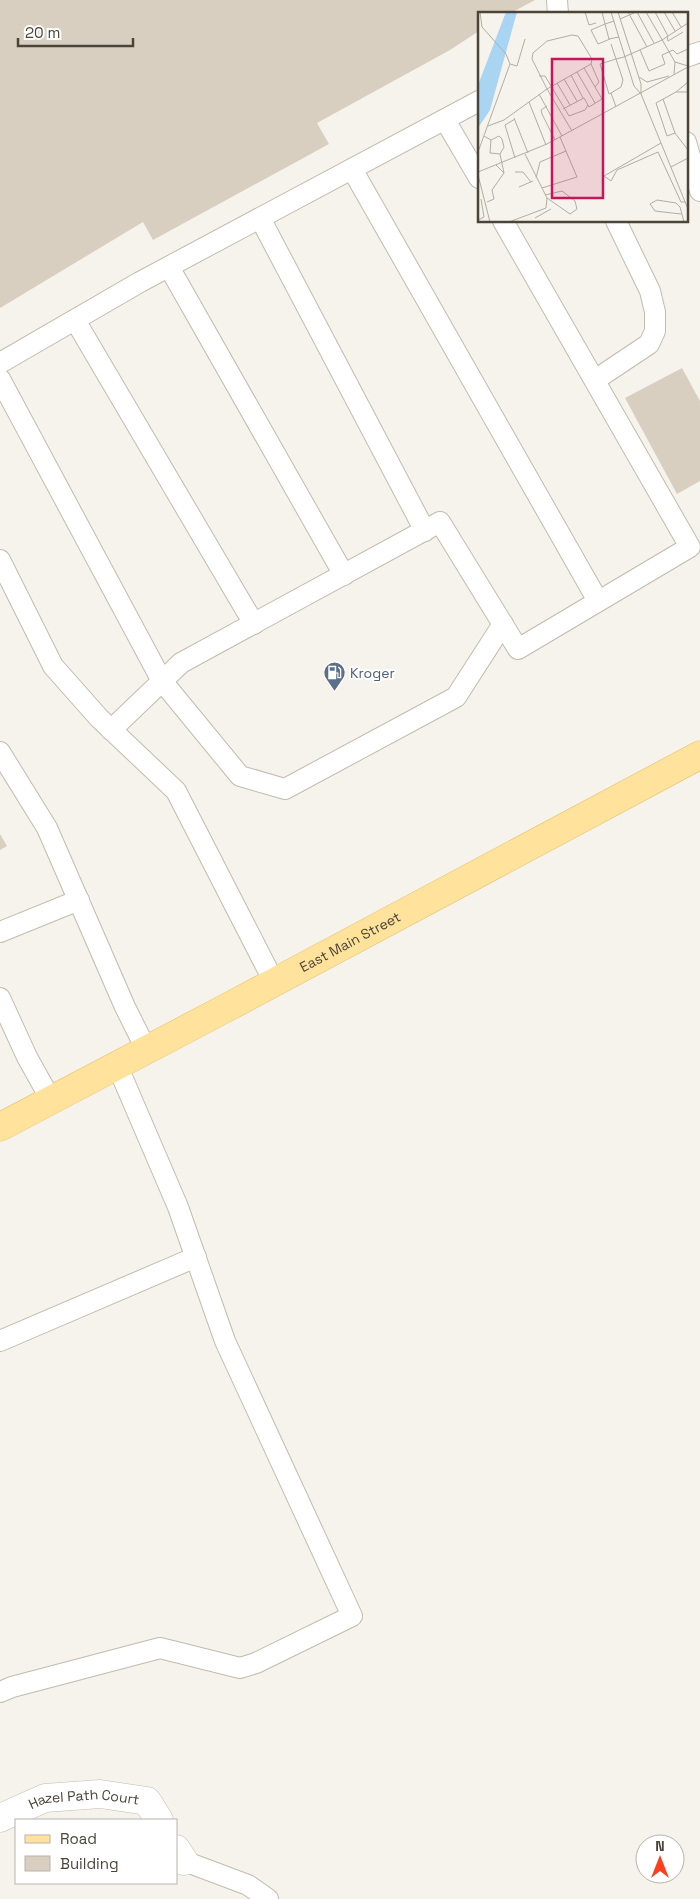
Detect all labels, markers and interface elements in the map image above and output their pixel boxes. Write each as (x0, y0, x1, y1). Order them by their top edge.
inset map (478, 12, 688, 222)
scale bar (18, 15, 132, 47)
text: 20 m (25, 23, 60, 42)
fuel station icon: Kroger (322, 661, 346, 692)
place label: Kroger (350, 664, 395, 682)
street label: East Main Street (296, 908, 404, 976)
street label: Hazel Path Court (26, 1785, 141, 1813)
legend (15, 1819, 178, 1884)
text: Road (60, 1829, 97, 1848)
north arrow (635, 1834, 685, 1884)
text: N (655, 1837, 665, 1855)
text: Building (60, 1854, 119, 1873)

